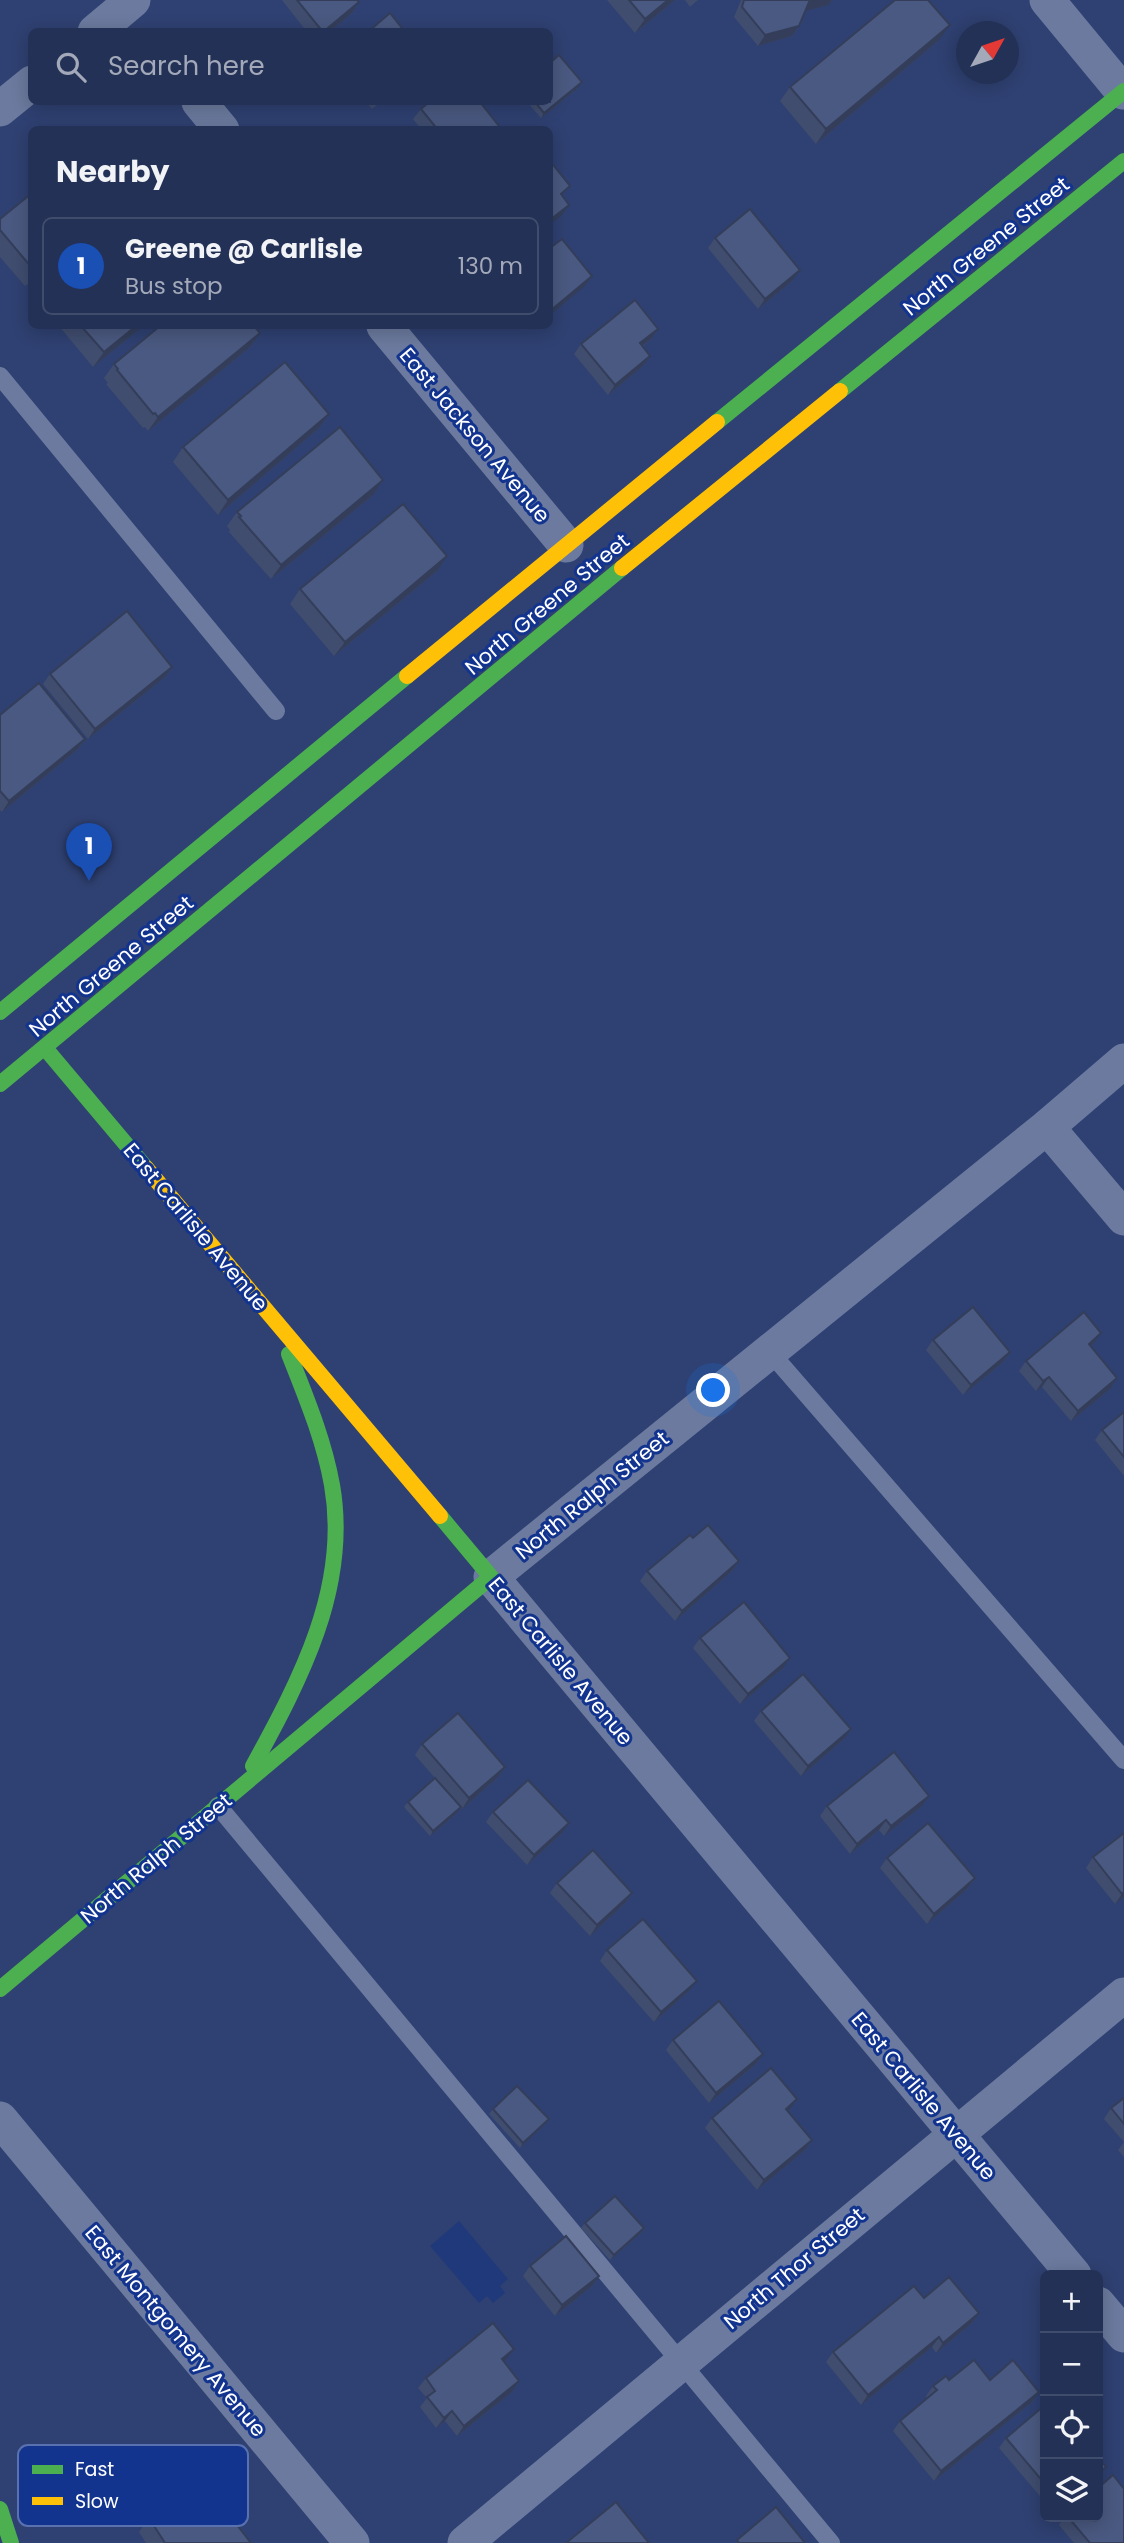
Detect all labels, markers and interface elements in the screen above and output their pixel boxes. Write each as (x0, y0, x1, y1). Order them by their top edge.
north arrow (956, 21, 1019, 84)
search box (28, 28, 553, 105)
icon: search (52, 48, 90, 86)
text: Search here (108, 48, 265, 84)
text: Nearby (56, 150, 170, 193)
street label: North Greene Street (897, 170, 1075, 322)
text: Greene @ Carlisle (125, 231, 363, 267)
text: 1 (77, 250, 85, 282)
text: 130 m (458, 250, 523, 282)
text: Bus stop (125, 270, 223, 302)
street label: East Jackson Avenue (393, 341, 557, 529)
street label: North Greene Street (459, 527, 635, 681)
pin: 1 (66, 823, 112, 881)
street label: North Greene Street (23, 889, 199, 1043)
street label: East Carlisle Avenue (117, 1137, 275, 1317)
your location (696, 1373, 730, 1407)
street label: North Ralph Street (509, 1424, 675, 1566)
street label: East Carlisle Avenue (482, 1571, 640, 1751)
street label: North Ralph Street (74, 1786, 238, 1930)
street label: East Carlisle Avenue (845, 2006, 1003, 2186)
street label: North Thor Street (717, 2200, 871, 2336)
street label: East Montgomery Avenue (79, 2219, 273, 2443)
map controls (1040, 2270, 1103, 2522)
button: + (1040, 2270, 1103, 2333)
button: − (1040, 2333, 1103, 2396)
button: locate (1040, 2396, 1103, 2459)
legend (18, 2445, 248, 2526)
text: Fast (75, 2456, 114, 2483)
button: layers (1040, 2459, 1103, 2522)
text: Slow (75, 2488, 119, 2515)

